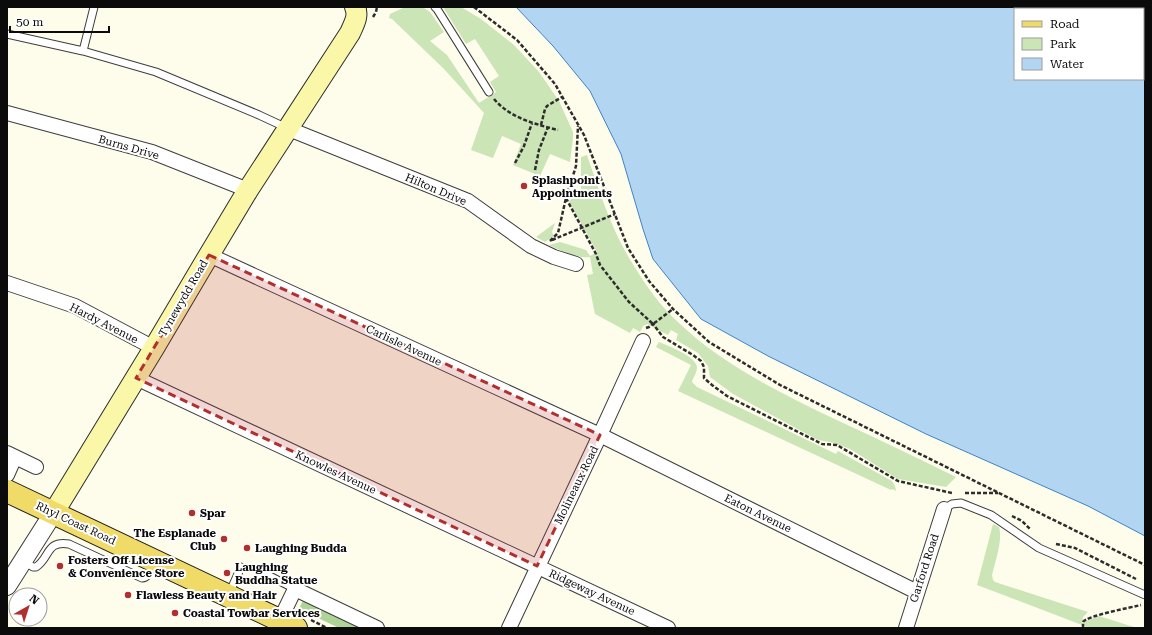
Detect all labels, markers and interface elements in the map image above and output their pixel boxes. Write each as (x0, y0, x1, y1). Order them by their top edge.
scale bar (10, 8, 109, 34)
legend (1014, 8, 1144, 80)
text: 50 m (16, 15, 43, 29)
text: Road (1050, 17, 1080, 31)
text: Park (1050, 37, 1077, 51)
text: Water (1050, 57, 1084, 71)
street label: Burns Drive (97, 133, 161, 162)
street label: Hilton Drive (403, 171, 468, 208)
place label: Splashpoint Appointments (532, 174, 612, 200)
marker: Splashpoint Appointments (519, 181, 529, 191)
street label: Tynewydd Road (156, 258, 211, 339)
street label: Hardy Avenue (67, 301, 140, 346)
street label: Carlisle Avenue (364, 322, 444, 369)
street label: Molineaux Road (552, 444, 601, 527)
street label: Knowles Avenue (293, 448, 378, 497)
street label: Eaton Avenue (722, 492, 793, 535)
street label: Rhyl Coast Road (34, 499, 118, 548)
place label: Spar (200, 507, 226, 520)
marker: Spar (187, 508, 197, 518)
place label: The Esplanade Club (133, 527, 217, 553)
street label: Garford Road (907, 532, 942, 604)
marker: The Esplanade Club (219, 534, 229, 544)
place label: Laughing Budda (255, 542, 347, 555)
marker: Laughing Budda (242, 543, 252, 553)
place label: Fosters Off License & Convenience Store (68, 554, 185, 580)
marker: Fosters Off License & Convenience Store (55, 561, 65, 571)
place label: Laughing Buddha Statue (235, 561, 318, 587)
street label: Ridgeway Avenue (547, 567, 637, 618)
marker: Laughing Buddha Statue (222, 568, 232, 578)
north arrow (8, 587, 48, 627)
place label: Flawless Beauty and Hair (136, 589, 277, 602)
marker: Flawless Beauty and Hair (123, 590, 133, 600)
text: N (27, 592, 42, 608)
place label: Coastal Towbar Services (183, 607, 320, 620)
marker: Coastal Towbar Services (170, 608, 180, 618)

